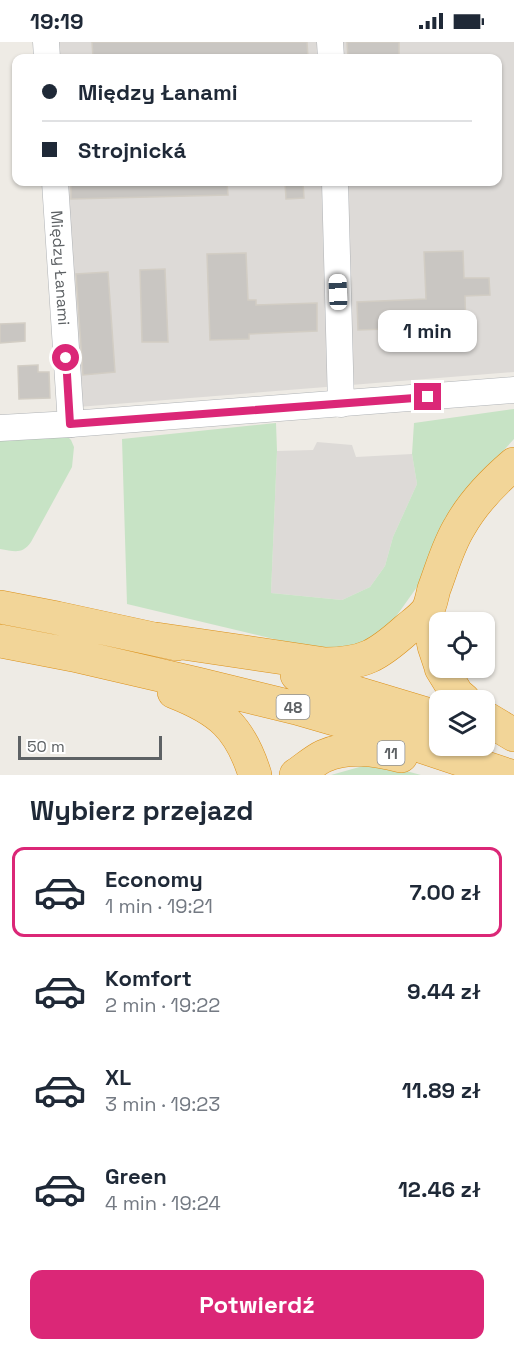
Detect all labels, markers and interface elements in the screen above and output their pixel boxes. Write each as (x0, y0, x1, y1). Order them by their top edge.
text: 19:19 (30, 7, 84, 35)
text: Między Łanami (78, 78, 238, 106)
text: Strojnická (78, 136, 186, 164)
street label: Między Łanami (46, 210, 75, 326)
car (328, 274, 348, 310)
callout: 1 min (378, 310, 478, 352)
text: 1 min (403, 318, 452, 344)
route start (52, 344, 79, 371)
route end (414, 383, 441, 410)
map controls (429, 612, 495, 756)
button: locate (429, 612, 495, 678)
button: layers (429, 690, 495, 756)
road number: 48 (276, 695, 310, 719)
scale bar (18, 733, 162, 760)
text: 50 m (27, 736, 65, 757)
road number: 11 (378, 741, 404, 765)
text: Wybierz przejazd (30, 793, 254, 828)
icon: car (33, 865, 87, 919)
text: Economy (105, 865, 203, 893)
text: 7.00 zł (410, 878, 481, 906)
text: 1 min · 19:21 (105, 893, 213, 919)
icon: car (33, 964, 87, 1018)
text: Komfort (105, 964, 192, 992)
text: 9.44 zł (407, 977, 481, 1005)
text: 2 min · 19:22 (105, 992, 220, 1018)
icon: car (33, 1063, 87, 1117)
text: XL (105, 1063, 131, 1091)
text: 11.89 zł (402, 1076, 481, 1104)
text: 3 min · 19:23 (105, 1091, 220, 1117)
icon: car (33, 1162, 87, 1216)
text: Green (105, 1162, 167, 1190)
text: 12.46 zł (398, 1175, 481, 1203)
text: 4 min · 19:24 (105, 1190, 221, 1216)
button: Potwierdź (30, 1270, 484, 1339)

